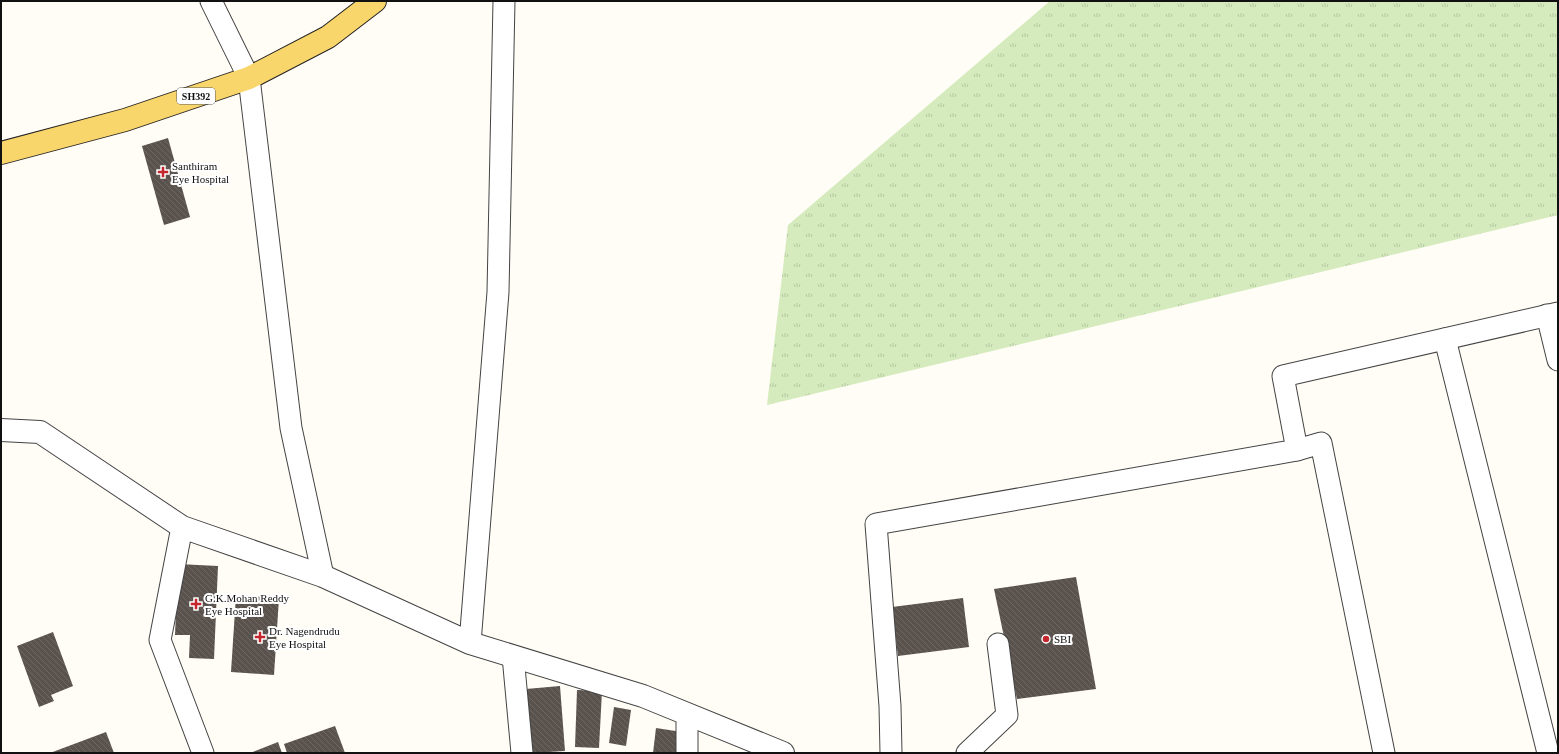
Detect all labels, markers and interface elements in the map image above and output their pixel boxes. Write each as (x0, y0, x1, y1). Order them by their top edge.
road number: SH392 (177, 88, 215, 104)
place label: Santhiram Eye Hospital (172, 160, 229, 185)
marker: Santhiram Eye Hospital (157, 166, 169, 178)
place label: G.K.Mohan Reddy Eye Hospital (205, 592, 290, 617)
marker: G.K.Mohan Reddy Eye Hospital (190, 598, 202, 610)
place label: Dr. Nagendrudu Eye Hospital (269, 625, 340, 650)
marker: Dr. Nagendrudu Eye Hospital (254, 631, 266, 643)
place label: SBI (1054, 633, 1071, 645)
marker: SBI (1041, 634, 1051, 644)

